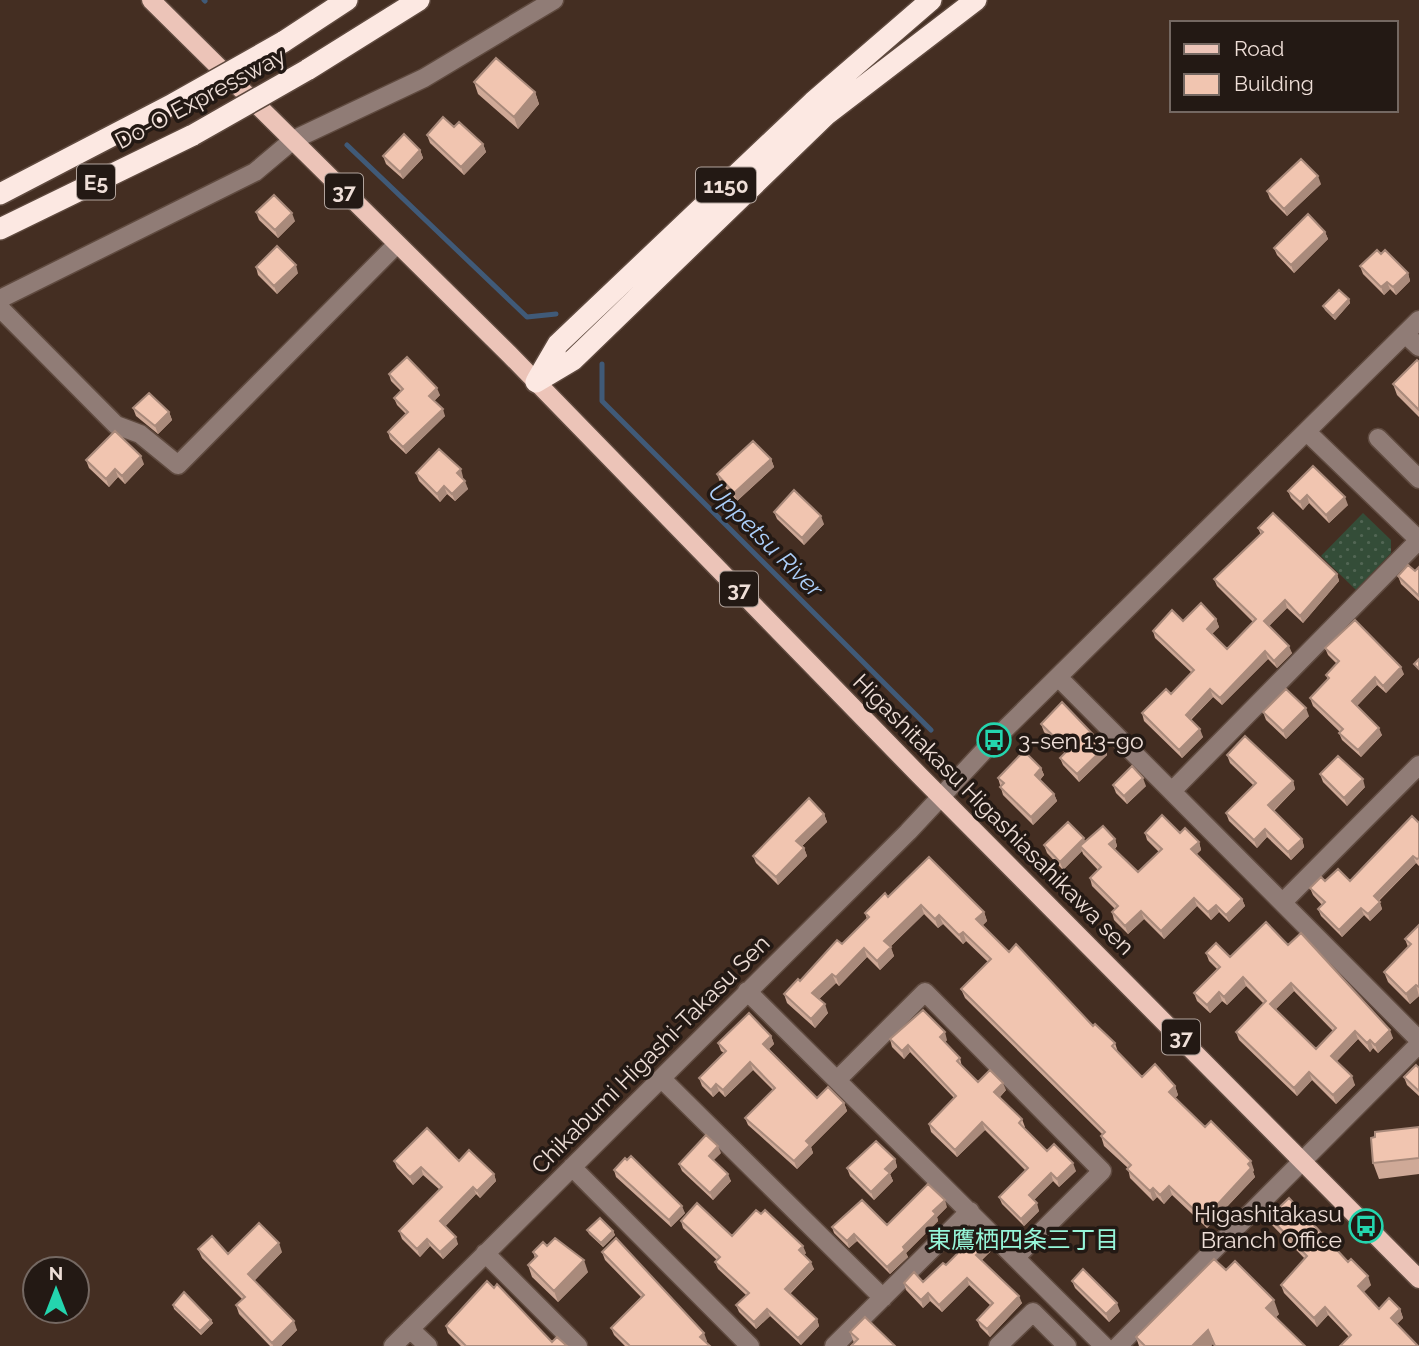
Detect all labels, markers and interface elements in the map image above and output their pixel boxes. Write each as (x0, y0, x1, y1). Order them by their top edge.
legend (1170, 21, 1398, 112)
text: Road (1234, 36, 1284, 61)
street label: Do-O Expressway (110, 42, 290, 154)
text: Building (1234, 71, 1314, 96)
road number: E5 (77, 164, 115, 200)
road number: 1150 (696, 168, 756, 202)
road number: 37 (325, 174, 363, 208)
water label: Uppetsu River (703, 477, 830, 604)
road number: 37 (720, 572, 758, 606)
street label: Higashitakasu Higashiasahikawa sen (848, 668, 1140, 960)
bus stop icon: 3-sen 13-go (975, 721, 1013, 759)
place label: 3-sen 13-go (1018, 727, 1144, 754)
street label: Chikabumi Higashi-Takasu Sen (525, 929, 775, 1179)
road number: 37 (1162, 1020, 1200, 1054)
place label: Higashitakasu Branch Office (1194, 1200, 1342, 1253)
bus stop icon: Higashitakasu Branch Office (1347, 1207, 1385, 1245)
district label: 東鷹栖四条三丁目 (927, 1225, 1119, 1254)
north arrow (21, 1255, 91, 1325)
text: N (49, 1262, 63, 1284)

